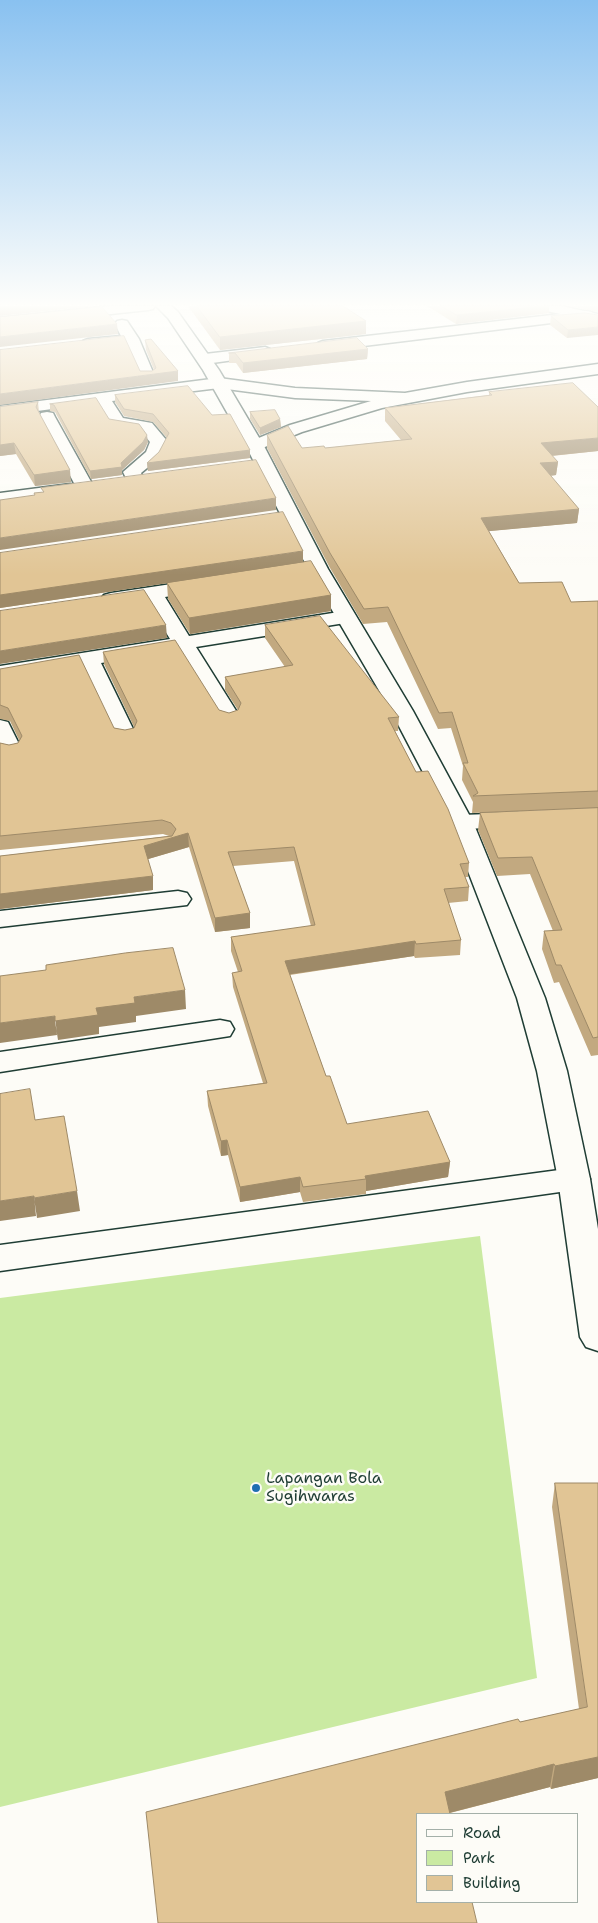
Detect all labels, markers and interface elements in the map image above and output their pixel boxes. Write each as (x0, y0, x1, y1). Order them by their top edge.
place label: Lapangan Bola Sugihwaras (266, 1469, 382, 1507)
marker: Lapangan Bola Sugihwaras (250, 1482, 262, 1494)
legend (416, 1813, 578, 1903)
text: Road (463, 1823, 501, 1843)
text: Park (463, 1848, 495, 1868)
text: Building (463, 1873, 520, 1893)

